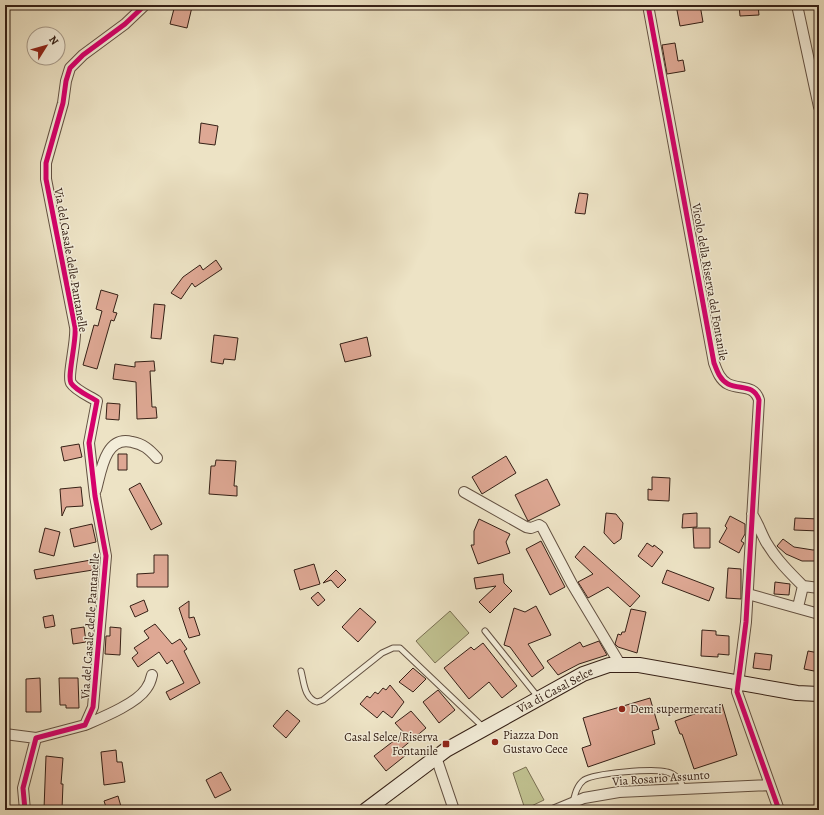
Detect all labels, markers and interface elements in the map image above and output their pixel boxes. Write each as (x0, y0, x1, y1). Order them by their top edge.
north arrow (26, 26, 66, 66)
text: N (45, 33, 62, 48)
street label: Via del Casale delle Pantanelle (50, 186, 92, 333)
street label: Vicolo della Riserva del Fontanile (688, 201, 732, 362)
street label: Via del Casale delle Pantanelle (77, 553, 103, 700)
street label: Via di Casal Selce (513, 663, 596, 717)
place label: Dem supermercati (630, 701, 722, 717)
marker: Dem supermercati (617, 704, 627, 714)
place label: Piazza Don Gustavo Cece (503, 727, 568, 757)
place label: Casal Selce/Riserva Fontanile (344, 729, 438, 759)
marker: Piazza Don Gustavo Cece (490, 737, 500, 747)
marker: Casal Selce/Riserva Fontanile (441, 739, 451, 749)
street label: Via Rosario Assunto (611, 767, 710, 789)

